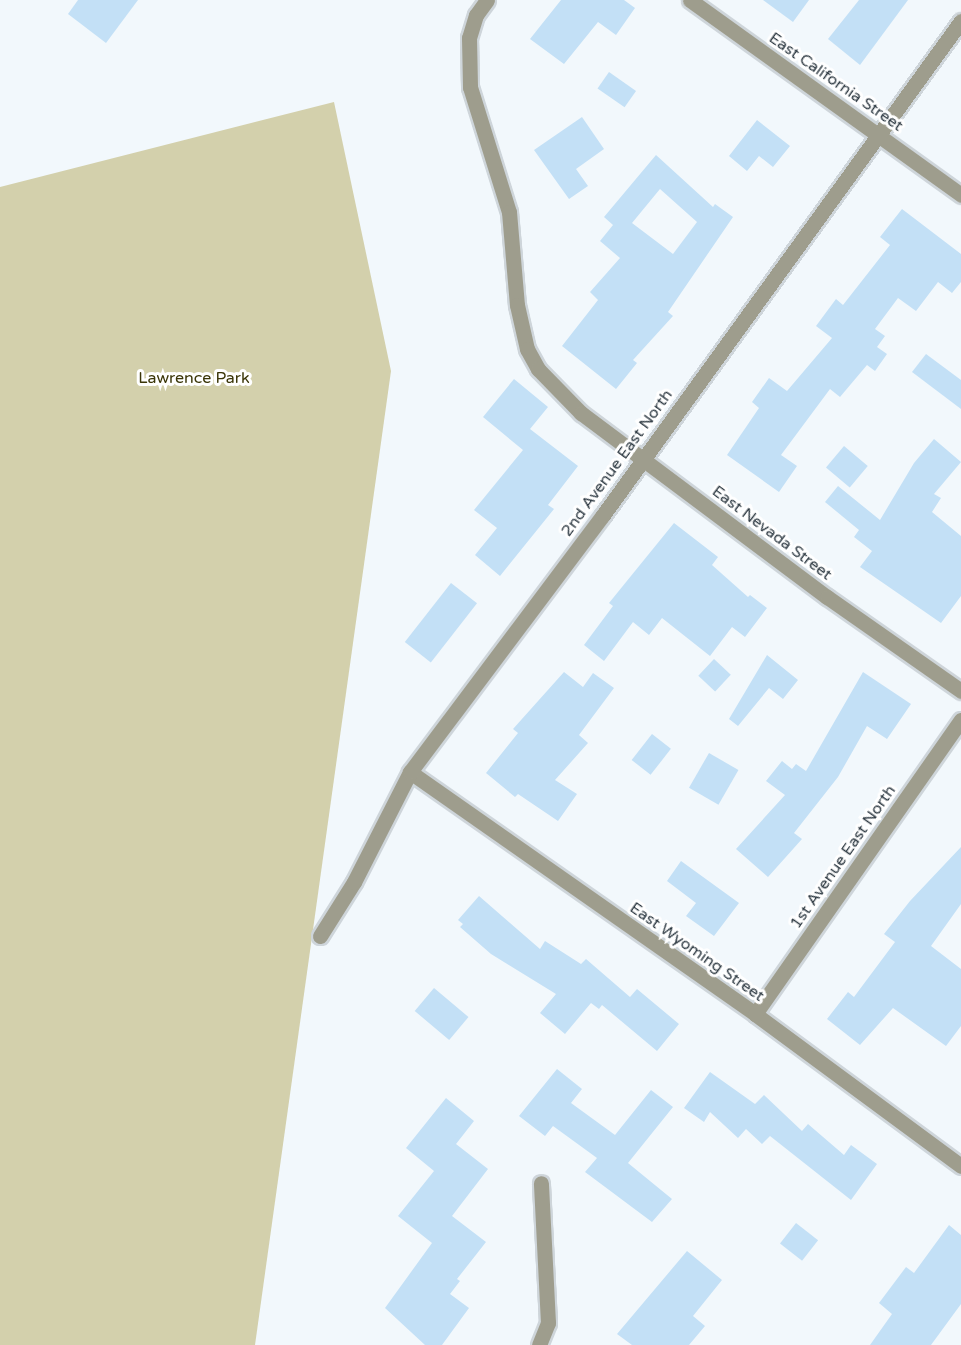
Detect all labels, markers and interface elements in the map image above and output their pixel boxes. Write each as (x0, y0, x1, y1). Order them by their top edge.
street label: East California Street (765, 28, 907, 136)
park label: Lawrence Park (138, 368, 250, 388)
street label: 2nd Avenue East North (557, 386, 677, 540)
street label: East Nevada Street (708, 482, 836, 584)
street label: 1st Avenue East North (786, 782, 900, 932)
street label: East Wyoming Street (626, 898, 768, 1006)

